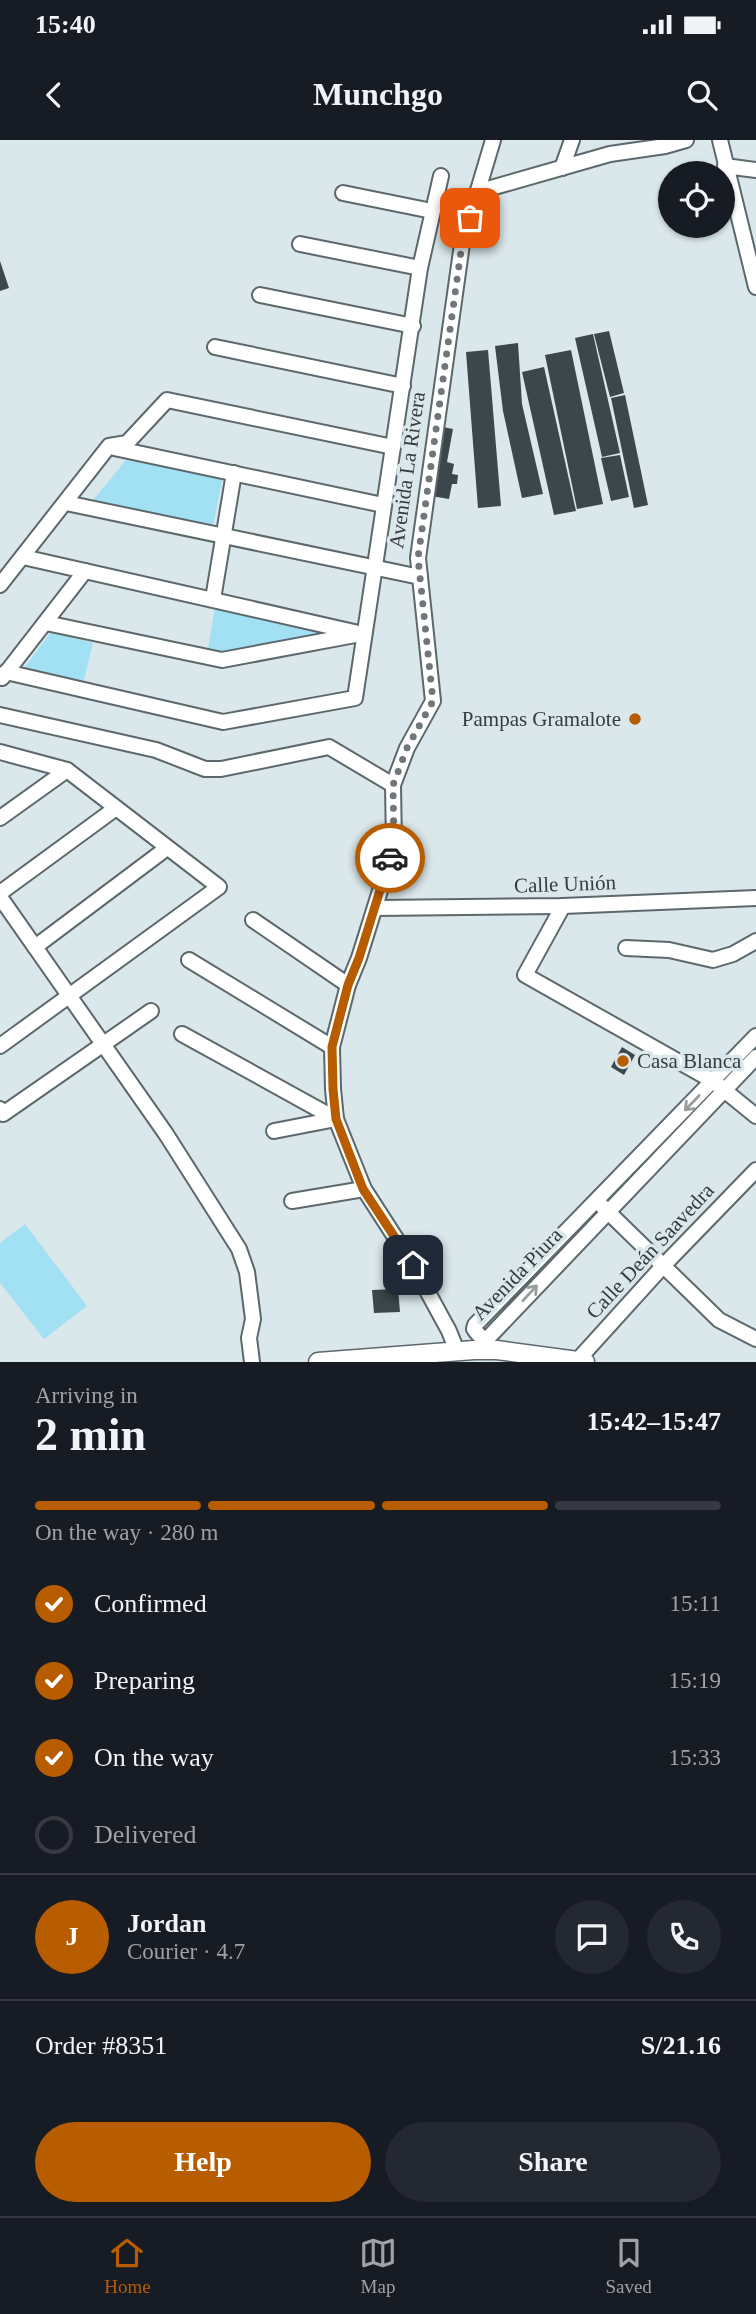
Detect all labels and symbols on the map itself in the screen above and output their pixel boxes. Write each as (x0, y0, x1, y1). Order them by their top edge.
pin (440, 188, 500, 248)
street label: Avenida La Rivera (384, 389, 430, 550)
place label: Pampas Gramalote (462, 707, 621, 731)
marker: Pampas Gramalote (627, 711, 643, 727)
courier (355, 823, 425, 893)
street label: Calle Unión (514, 870, 617, 898)
place label: Casa Blanca (637, 1049, 742, 1073)
marker: Casa Blanca (615, 1053, 631, 1069)
one-way arrow (683, 1094, 700, 1111)
street label: Calle Deán Saavedra (581, 1178, 719, 1324)
street label: Avenida Piura (467, 1222, 567, 1325)
pin (383, 1235, 443, 1295)
one-way arrow (521, 1285, 538, 1302)

